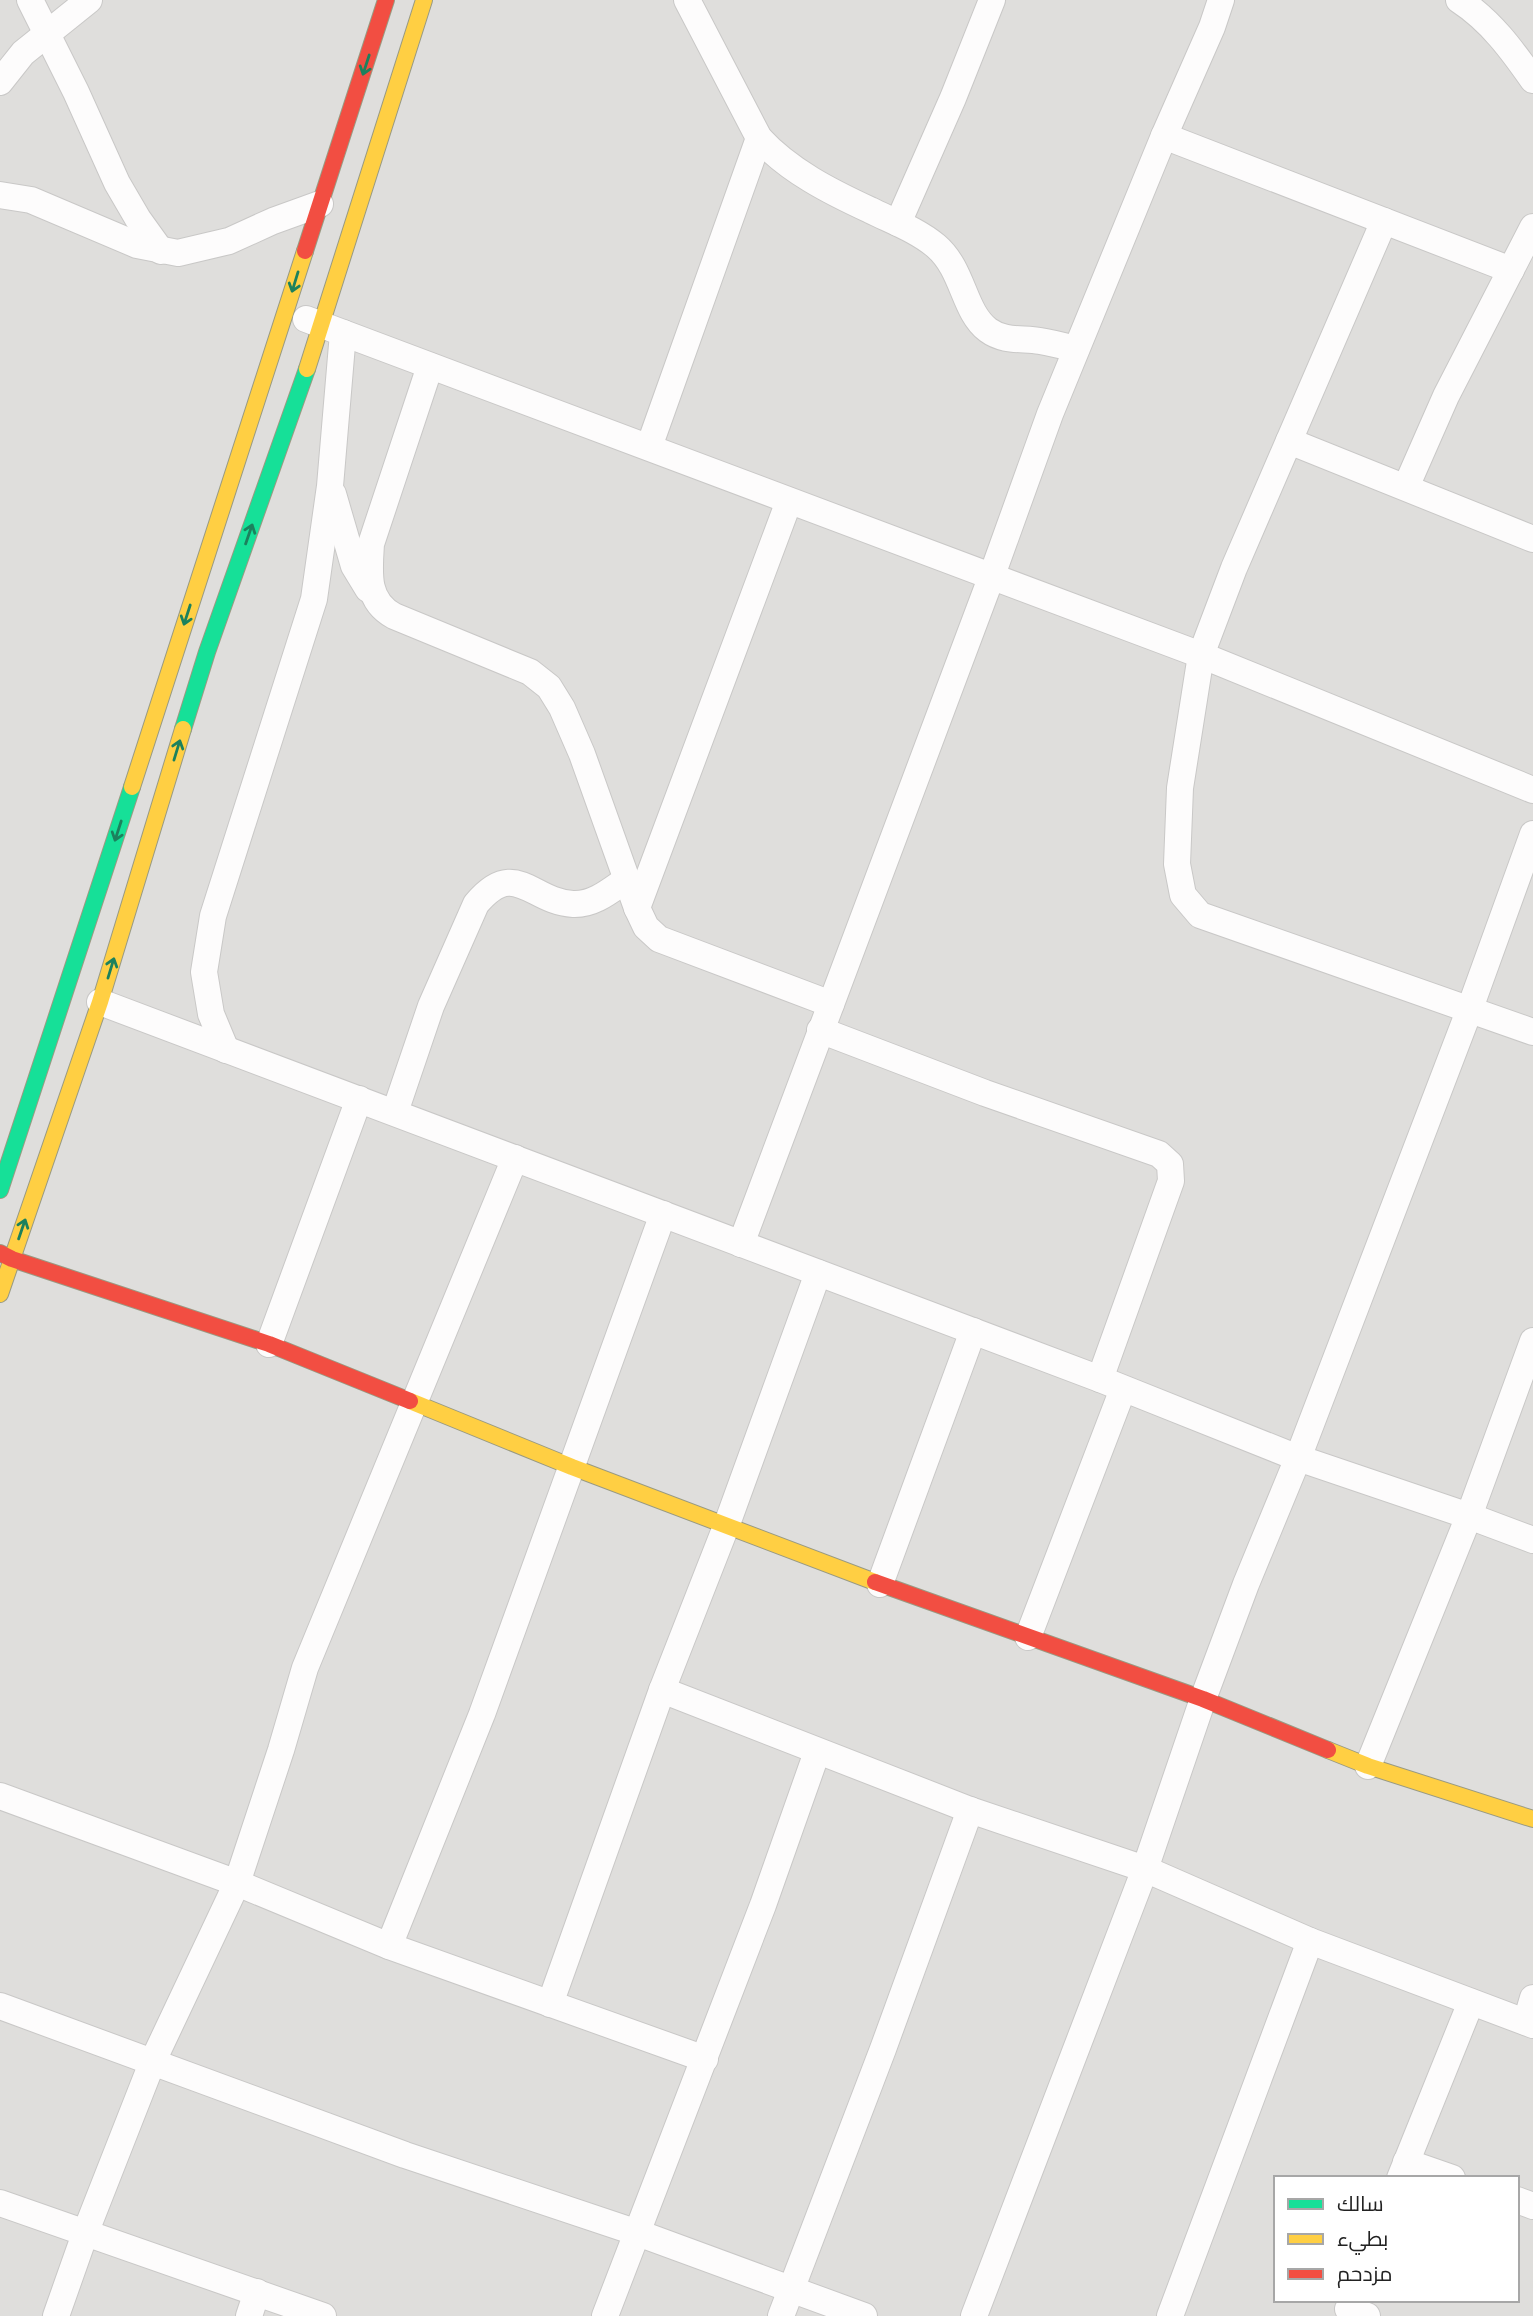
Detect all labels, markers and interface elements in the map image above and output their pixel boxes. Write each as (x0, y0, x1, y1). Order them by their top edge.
one-way arrow (358, 54, 371, 76)
one-way arrow (288, 270, 301, 292)
one-way arrow (243, 523, 256, 545)
one-way arrow (180, 603, 193, 625)
one-way arrow (172, 739, 185, 761)
one-way arrow (111, 820, 124, 842)
one-way arrow (105, 957, 118, 979)
one-way arrow (17, 1219, 29, 1241)
legend (1274, 2176, 1519, 2302)
text: سالك (1337, 2190, 1384, 2215)
text: بطيء (1337, 2225, 1388, 2255)
text: مزدحم (1337, 2260, 1392, 2288)

